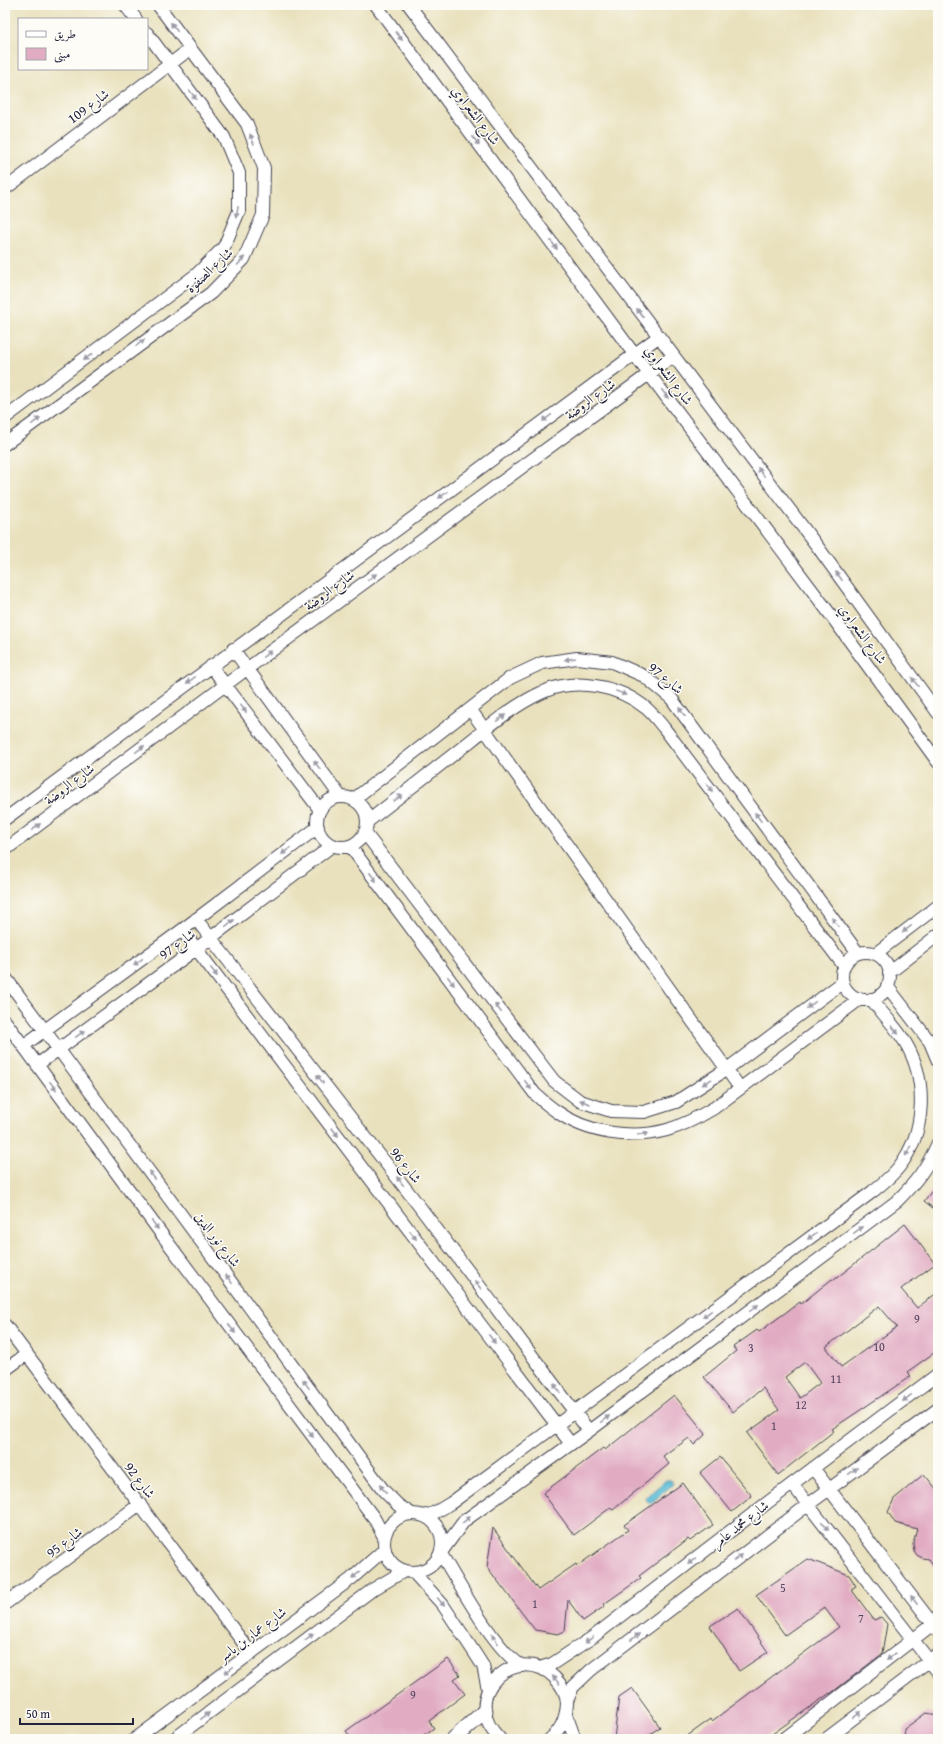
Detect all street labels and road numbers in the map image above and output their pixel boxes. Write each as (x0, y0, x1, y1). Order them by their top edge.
street label: شارع الشعراوي (445, 81, 505, 150)
street label: شارع 109 (63, 84, 114, 130)
street label: شارع الصفوة (181, 243, 239, 299)
street label: شارع الشعراوي (638, 341, 698, 410)
street label: شارع الروضة (561, 374, 621, 426)
street label: شارع الروضة (300, 565, 360, 617)
street label: شارع الشعراوي (833, 600, 892, 669)
street label: شارع 97 (643, 657, 688, 700)
street label: شارع الروضة (40, 758, 100, 811)
street label: شارع 97 (155, 924, 201, 966)
street label: شارع 96 (384, 1143, 426, 1189)
street label: شارع نور الدين (189, 1207, 246, 1272)
street label: شارع 92 (118, 1458, 160, 1504)
street label: شارع محمد عامر (707, 1495, 774, 1554)
street label: شارع 95 (42, 1522, 88, 1564)
street label: شارع عمار بن ياسر (212, 1602, 292, 1669)

